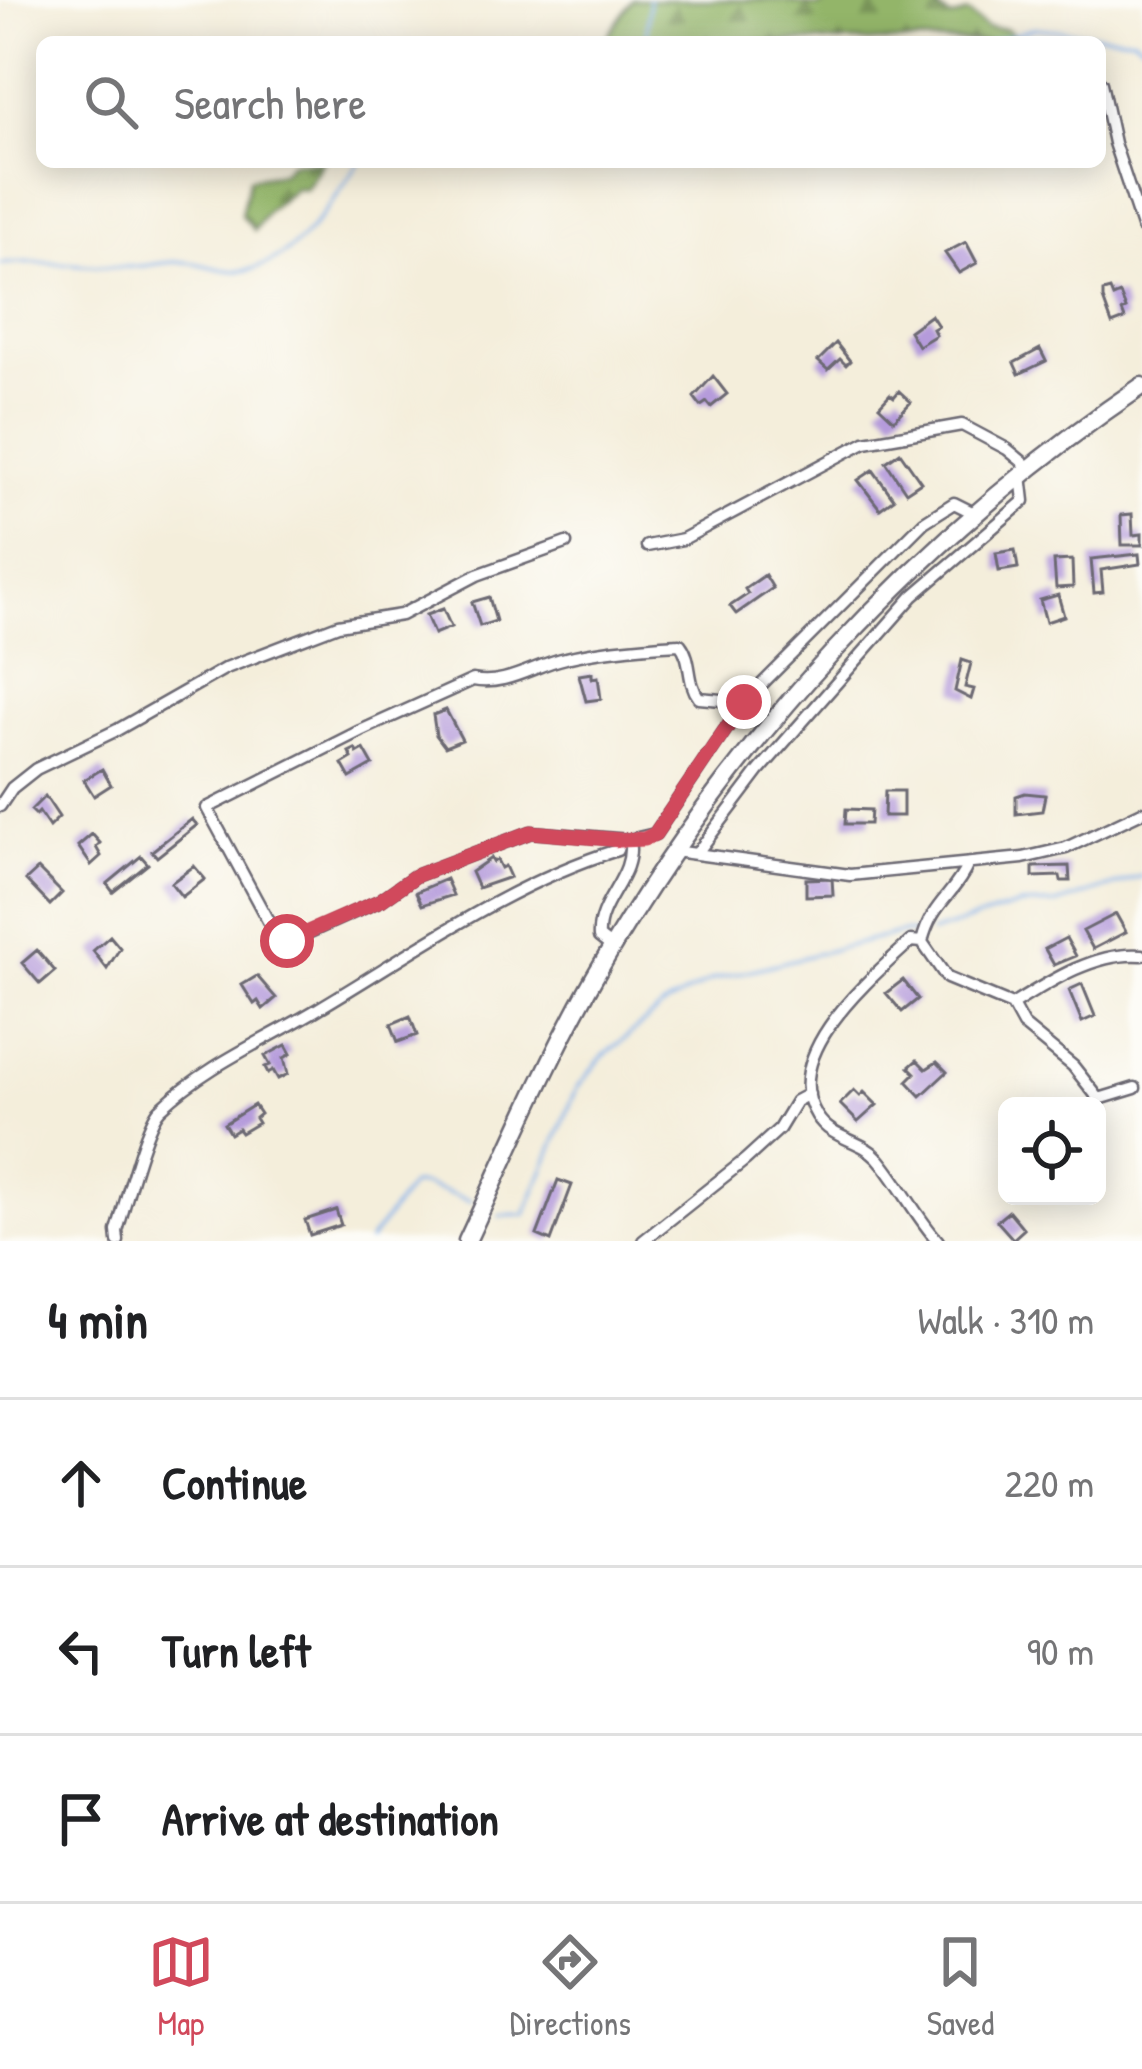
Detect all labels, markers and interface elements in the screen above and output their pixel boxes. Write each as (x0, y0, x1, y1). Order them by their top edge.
search box (36, 36, 1106, 168)
icon: search (78, 69, 144, 135)
text: Search here (174, 72, 366, 133)
route end (717, 675, 771, 729)
route start (260, 914, 314, 968)
map controls (998, 1097, 1106, 1205)
button: locate (998, 1097, 1106, 1205)
text: 4 min (48, 1285, 148, 1354)
text: Walk · 310 m (918, 1293, 1094, 1346)
icon: ahead (48, 1450, 114, 1516)
text: Continue (162, 1452, 307, 1513)
text: 220 m (1005, 1456, 1094, 1509)
icon: left (48, 1618, 114, 1684)
text: Turn left (162, 1620, 311, 1681)
text: 90 m (1027, 1624, 1094, 1677)
icon: arrive (48, 1786, 114, 1852)
text: Arrive at destination (162, 1788, 499, 1849)
tab: Map (148, 1929, 214, 2045)
tab: Directions (510, 1929, 631, 2045)
tab: Saved (927, 1929, 994, 2045)

